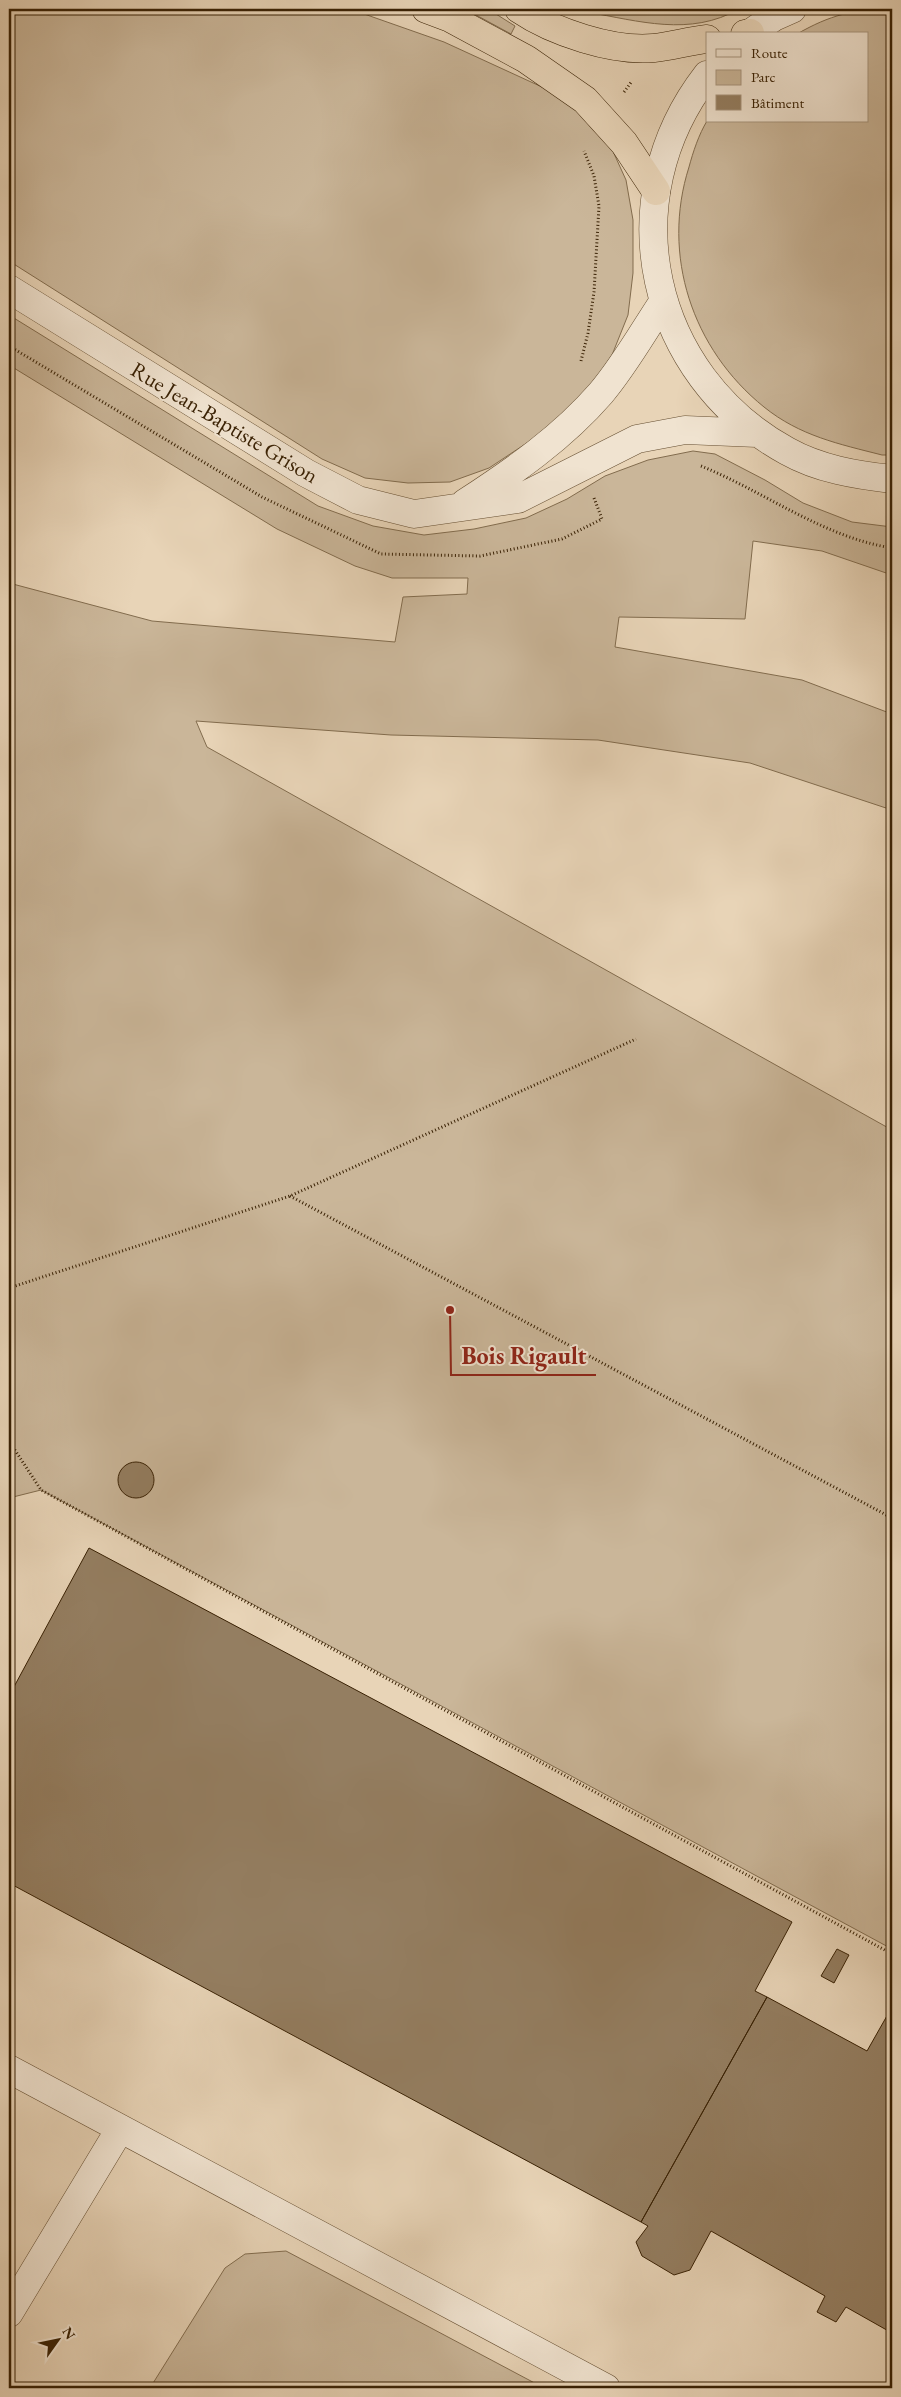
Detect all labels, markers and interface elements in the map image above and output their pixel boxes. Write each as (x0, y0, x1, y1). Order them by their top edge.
legend (706, 32, 868, 122)
text: Route (751, 43, 788, 62)
text: Parc (751, 67, 776, 86)
text: Bâtiment (751, 93, 805, 112)
street label: Rue Jean-Baptiste Grison (126, 355, 324, 490)
callout: Bois Rigault (451, 1336, 596, 1375)
text: Bois Rigault (461, 1340, 587, 1372)
north arrow (32, 2314, 82, 2364)
text: N (58, 2323, 80, 2343)

